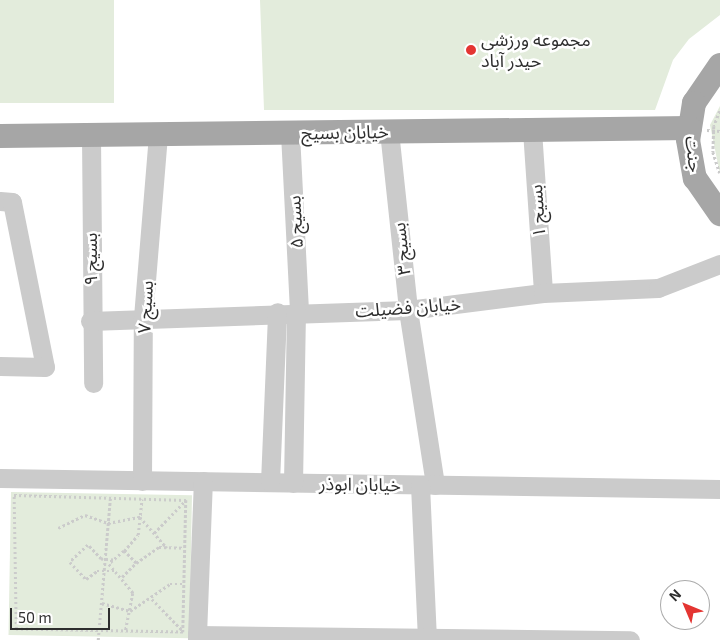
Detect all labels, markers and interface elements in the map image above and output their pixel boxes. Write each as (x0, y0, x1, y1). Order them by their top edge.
place label: مجموعه ورزشی حیدر آباد (481, 29, 591, 72)
marker: مجموعه ورزشی حیدر آباد (465, 44, 477, 56)
street label: خیابان بسیج (301, 120, 389, 144)
street label: جنت (681, 135, 707, 173)
street label: بسیج ۱ (524, 184, 550, 238)
street label: بسیج ۵ (283, 195, 307, 249)
street label: بسیج ۳ (387, 222, 415, 276)
street label: بسیج ۹ (79, 233, 101, 285)
street label: بسیج ۷ (133, 280, 157, 334)
street label: خیابان فضیلت (354, 293, 462, 321)
street label: خیابان ابوذر (319, 472, 401, 496)
north arrow (660, 580, 710, 630)
text: N (665, 585, 684, 604)
scale bar (12, 598, 112, 630)
text: 50 m (18, 608, 52, 626)

